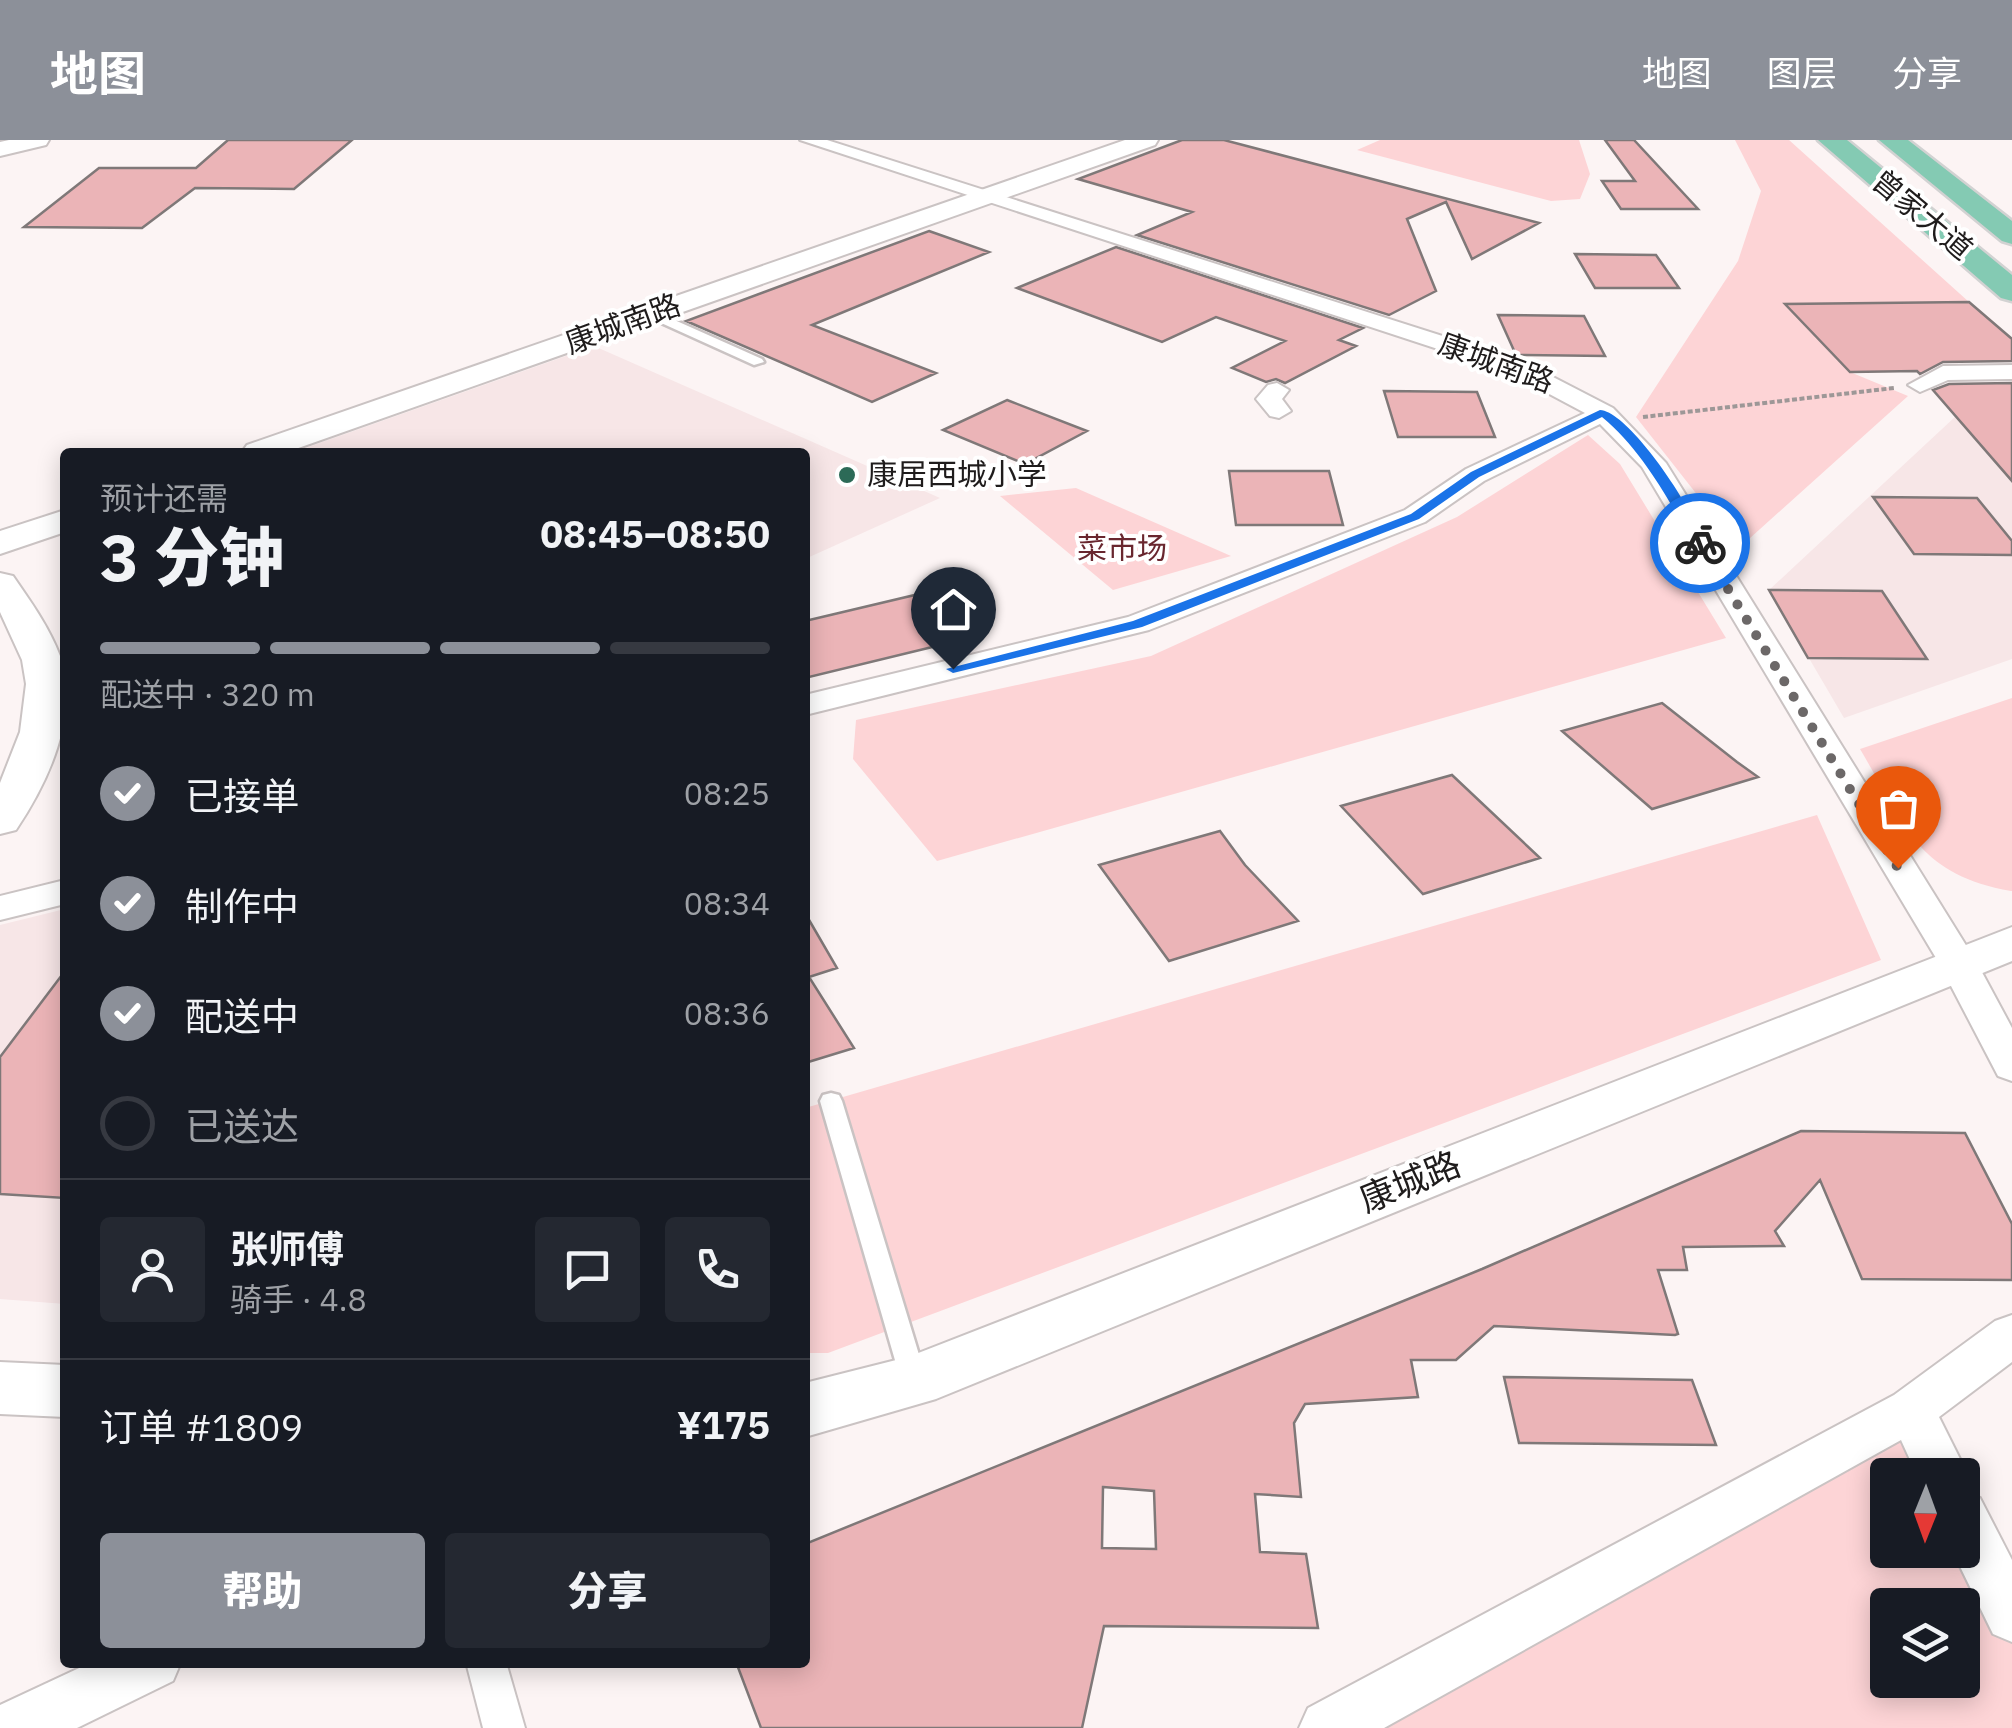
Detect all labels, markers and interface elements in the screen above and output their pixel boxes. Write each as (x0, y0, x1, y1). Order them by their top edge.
text: 地图 (50, 42, 146, 104)
text: 地图 (1642, 50, 1712, 96)
text: 图层 (1767, 50, 1837, 96)
text: 分享 (1892, 50, 1962, 96)
street label: 曾家大道 (1864, 160, 1981, 267)
street label: 康城南路 (559, 284, 686, 361)
street label: 康城南路 (1433, 323, 1560, 400)
place label: 康居西城小学 (867, 454, 1047, 493)
marker: 康居西城小学 (836, 464, 858, 486)
text: 预计还需 (100, 477, 228, 519)
courier (1650, 493, 1750, 593)
text: 08:45–08:50 (540, 509, 770, 558)
text: 3 分钟 (100, 514, 284, 599)
icon: bike (1673, 516, 1728, 571)
park label: 菜市场 (1077, 528, 1167, 567)
pin (911, 567, 996, 670)
icon: home (926, 582, 981, 637)
text: 配送中 · 320 m (100, 673, 315, 715)
icon: check (100, 766, 155, 821)
pin (1856, 766, 1941, 869)
text: 已接单 (185, 771, 299, 820)
text: 08:25 (684, 772, 770, 814)
icon: bag (1871, 781, 1926, 836)
icon: check (100, 876, 155, 931)
text: 制作中 (185, 881, 299, 930)
text: 08:34 (684, 882, 770, 924)
icon: check (100, 986, 155, 1041)
text: 配送中 (185, 991, 299, 1040)
text: 08:36 (684, 992, 770, 1034)
text: 已送达 (185, 1101, 299, 1150)
street label: 康城路 (1352, 1140, 1467, 1222)
button: person (100, 1217, 205, 1322)
button: chat (535, 1217, 640, 1322)
button: phone (665, 1217, 770, 1322)
text: 张师傅 (230, 1224, 344, 1273)
text: 骑手 · 4.8 (230, 1278, 367, 1320)
text: ¥175 (677, 1400, 770, 1449)
text: 订单 #1809 (100, 1402, 303, 1451)
north arrow (1870, 1458, 1980, 1568)
map controls (1870, 1458, 1980, 1698)
button: 帮助 (100, 1533, 425, 1648)
button: 分享 (445, 1533, 770, 1648)
button: layers (1870, 1588, 1980, 1698)

